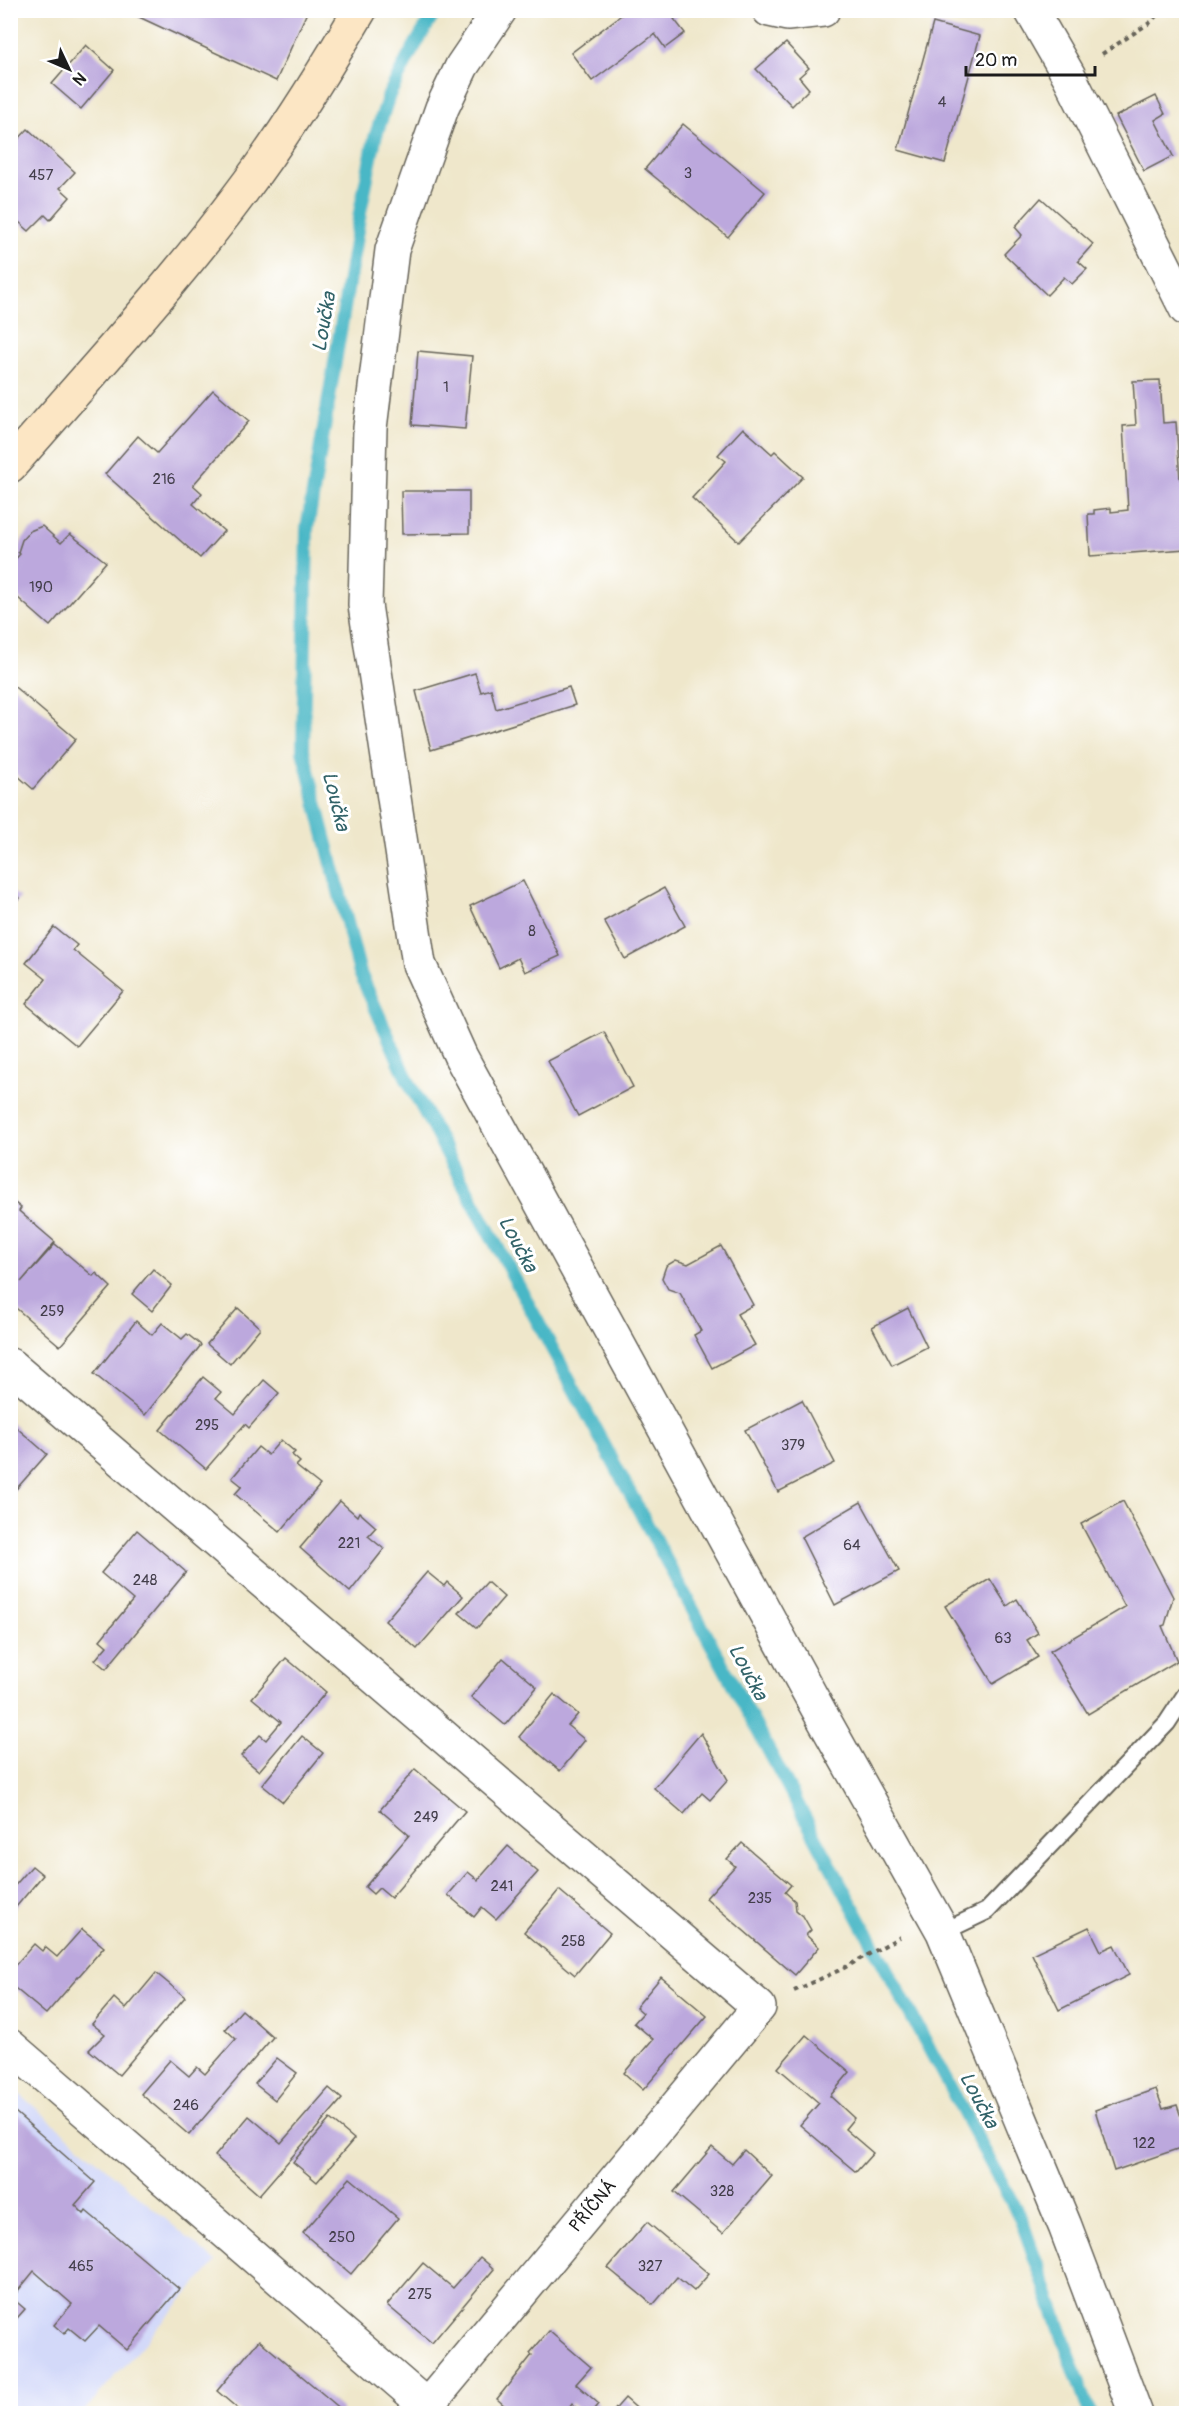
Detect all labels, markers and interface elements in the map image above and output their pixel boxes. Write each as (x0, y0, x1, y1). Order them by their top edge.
north arrow (39, 39, 99, 99)
scale bar (966, 39, 1095, 77)
text: 20 m (975, 49, 1017, 72)
text: N (68, 68, 90, 90)
house number: 4 (938, 93, 947, 112)
house number: 3 (684, 164, 692, 183)
house number: 457 (29, 166, 53, 185)
water label: Loučka (306, 289, 342, 354)
house number: 1 (443, 378, 449, 397)
house number: 216 (153, 470, 175, 489)
house number: 190 (29, 578, 53, 597)
water label: Loučka (317, 769, 356, 835)
house number: 8 (528, 922, 536, 941)
water label: Loučka (493, 1212, 544, 1278)
house number: 259 (40, 1302, 64, 1321)
house number: 295 (195, 1416, 219, 1435)
house number: 379 (781, 1436, 805, 1455)
house number: 221 (338, 1534, 360, 1553)
house number: 64 (843, 1536, 861, 1555)
house number: 248 (133, 1571, 158, 1590)
house number: 63 (994, 1629, 1012, 1648)
water label: Loučka (723, 1640, 774, 1706)
house number: 249 (414, 1808, 438, 1827)
house number: 241 (491, 1877, 513, 1896)
house number: 235 (748, 1889, 772, 1908)
house number: 258 (561, 1932, 585, 1951)
water label: Loučka (954, 2068, 1005, 2134)
house number: 246 (173, 2096, 199, 2115)
house number: 122 (1133, 2134, 1155, 2153)
street label: PŘÍČNÁ (564, 2175, 622, 2237)
house number: 328 (710, 2182, 735, 2201)
house number: 250 (329, 2228, 355, 2247)
house number: 465 (68, 2257, 94, 2276)
house number: 327 (638, 2257, 662, 2276)
house number: 275 (408, 2285, 432, 2304)

